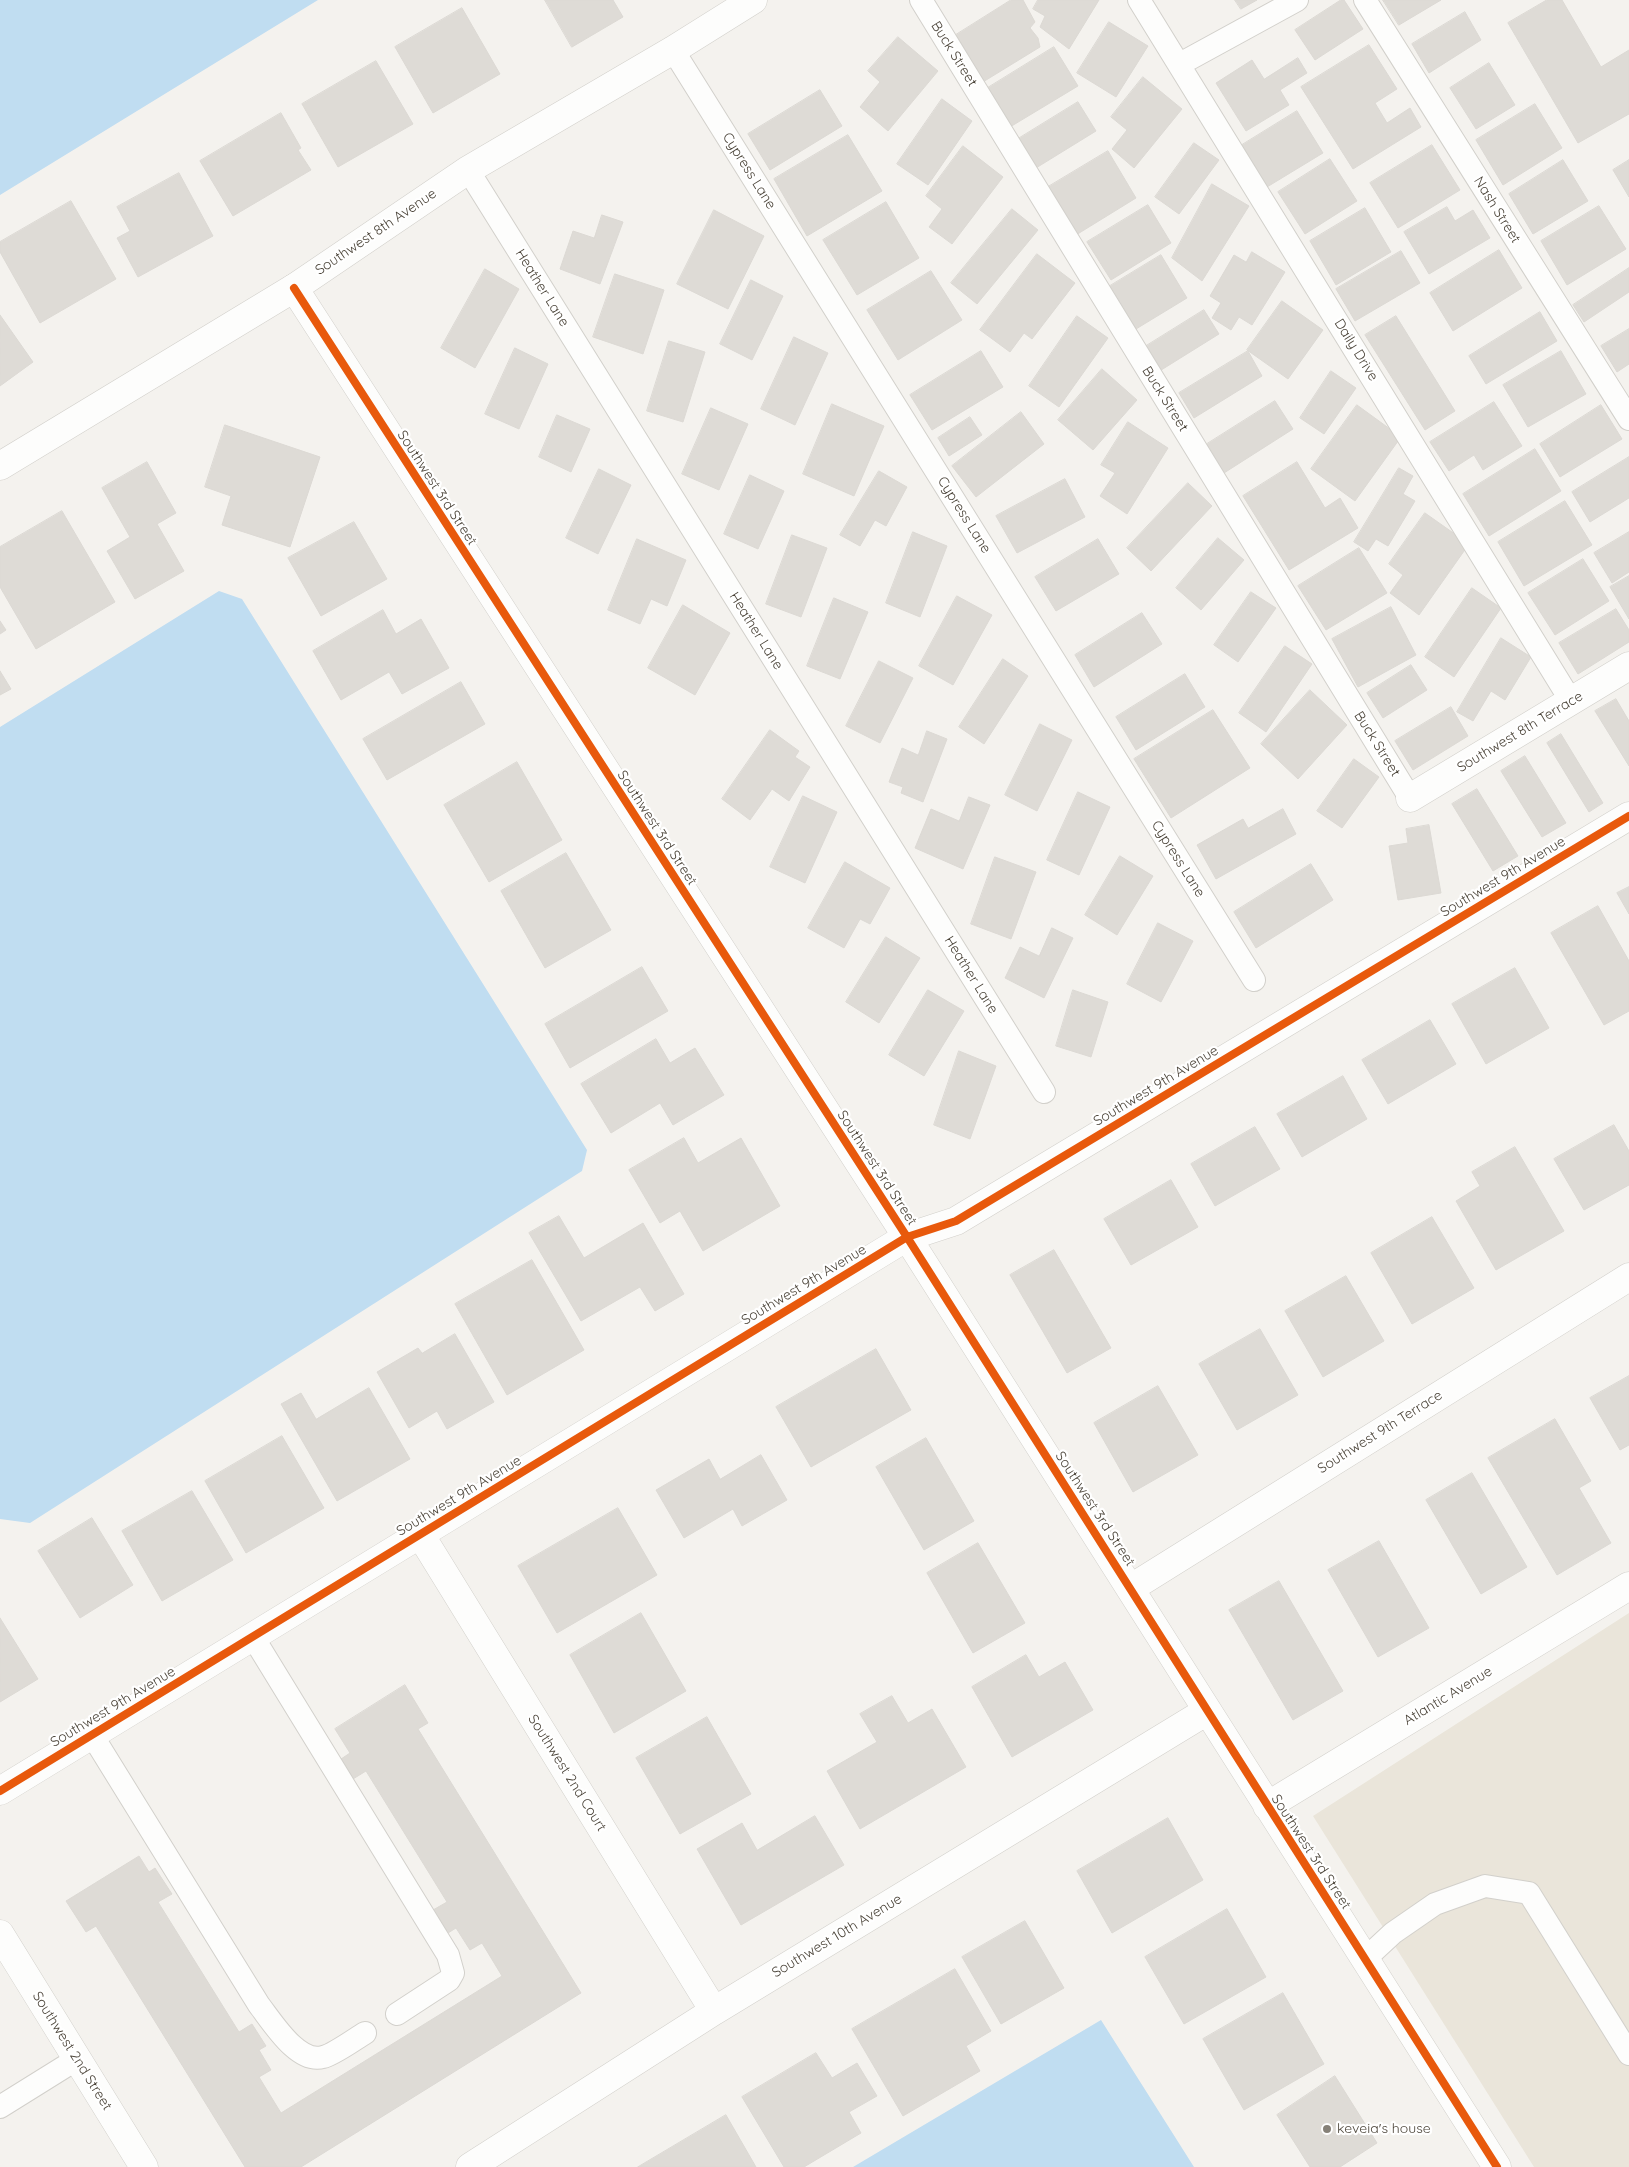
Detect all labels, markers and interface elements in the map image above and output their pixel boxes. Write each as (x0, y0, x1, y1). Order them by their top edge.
street label: Buck Street (927, 18, 981, 90)
street label: Cypress Lane (719, 129, 779, 213)
street label: Nash Street (1470, 174, 1524, 246)
street label: Southwest 8th Avenue (312, 185, 440, 279)
street label: Heather Lane (511, 246, 573, 330)
street label: Daily Drive (1330, 316, 1382, 384)
street label: Buck Street (1138, 363, 1192, 435)
street label: Southwest 3rd Street (394, 427, 480, 549)
street label: Cypress Lane (934, 473, 994, 557)
street label: Heather Lane (725, 589, 787, 673)
street label: Southwest 8th Terrace (1454, 688, 1586, 776)
street label: Buck Street (1350, 708, 1404, 780)
street label: Southwest 3rd Street (614, 767, 700, 889)
street label: Cypress Lane (1148, 817, 1208, 901)
street label: Southwest 9th Avenue (1437, 833, 1569, 921)
street label: Heather Lane (940, 933, 1002, 1017)
street label: Southwest 9th Avenue (1090, 1042, 1222, 1130)
street label: Southwest 3rd Street (834, 1107, 920, 1229)
street label: Southwest 9th Avenue (738, 1241, 870, 1329)
street label: Southwest 9th Terrace (1315, 1387, 1445, 1477)
street label: Southwest 3rd Street (1052, 1448, 1138, 1570)
street label: Southwest 9th Avenue (393, 1452, 525, 1540)
street label: Southwest 9th Avenue (47, 1663, 179, 1751)
street label: Atlantic Avenue (1401, 1663, 1495, 1729)
street label: Southwest 2nd Court (524, 1712, 610, 1834)
street label: Southwest 3rd Street (1268, 1791, 1354, 1913)
street label: Southwest 10th Avenue (769, 1891, 905, 1981)
street label: Southwest 2nd Street (29, 1988, 115, 2114)
place label: keveia's house (1337, 2121, 1431, 2137)
marker: keveia's house (1321, 2123, 1333, 2135)

